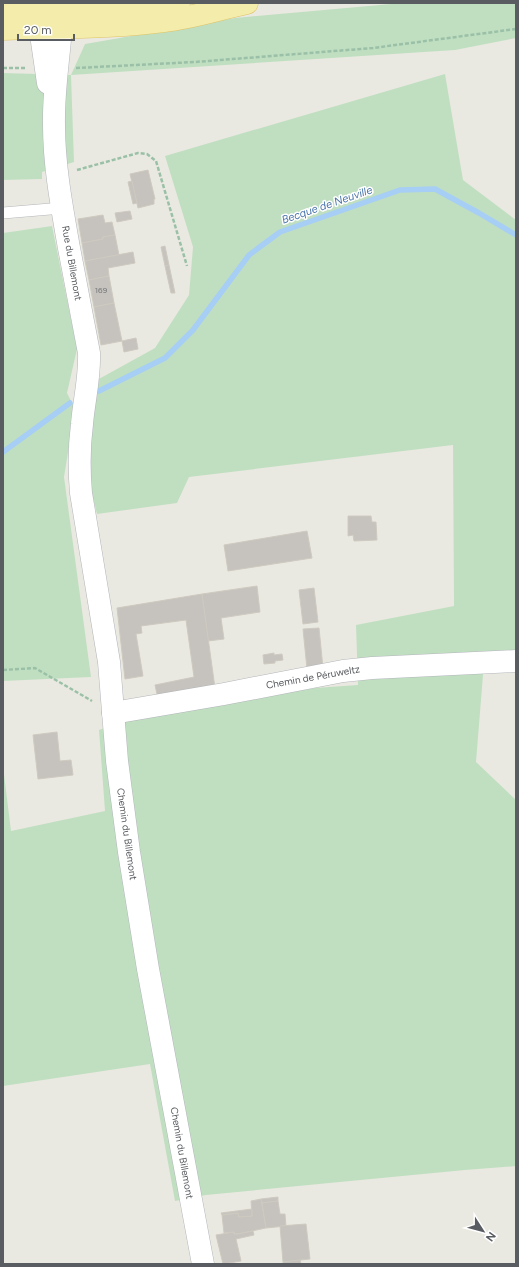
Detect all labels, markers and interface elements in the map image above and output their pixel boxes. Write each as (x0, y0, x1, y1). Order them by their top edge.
scale bar (18, 16, 74, 42)
text: 20 m (24, 23, 52, 37)
water label: Becque de Neuville (280, 183, 374, 227)
street label: Rue du Billemont (59, 225, 85, 302)
house number: 169 (95, 285, 108, 295)
street label: Chemin de Péruweltz (265, 662, 361, 692)
street label: Chemin du Billemont (114, 787, 140, 881)
street label: Chemin du Billemont (168, 1106, 197, 1200)
north arrow (463, 1211, 503, 1251)
text: N (483, 1229, 498, 1244)

